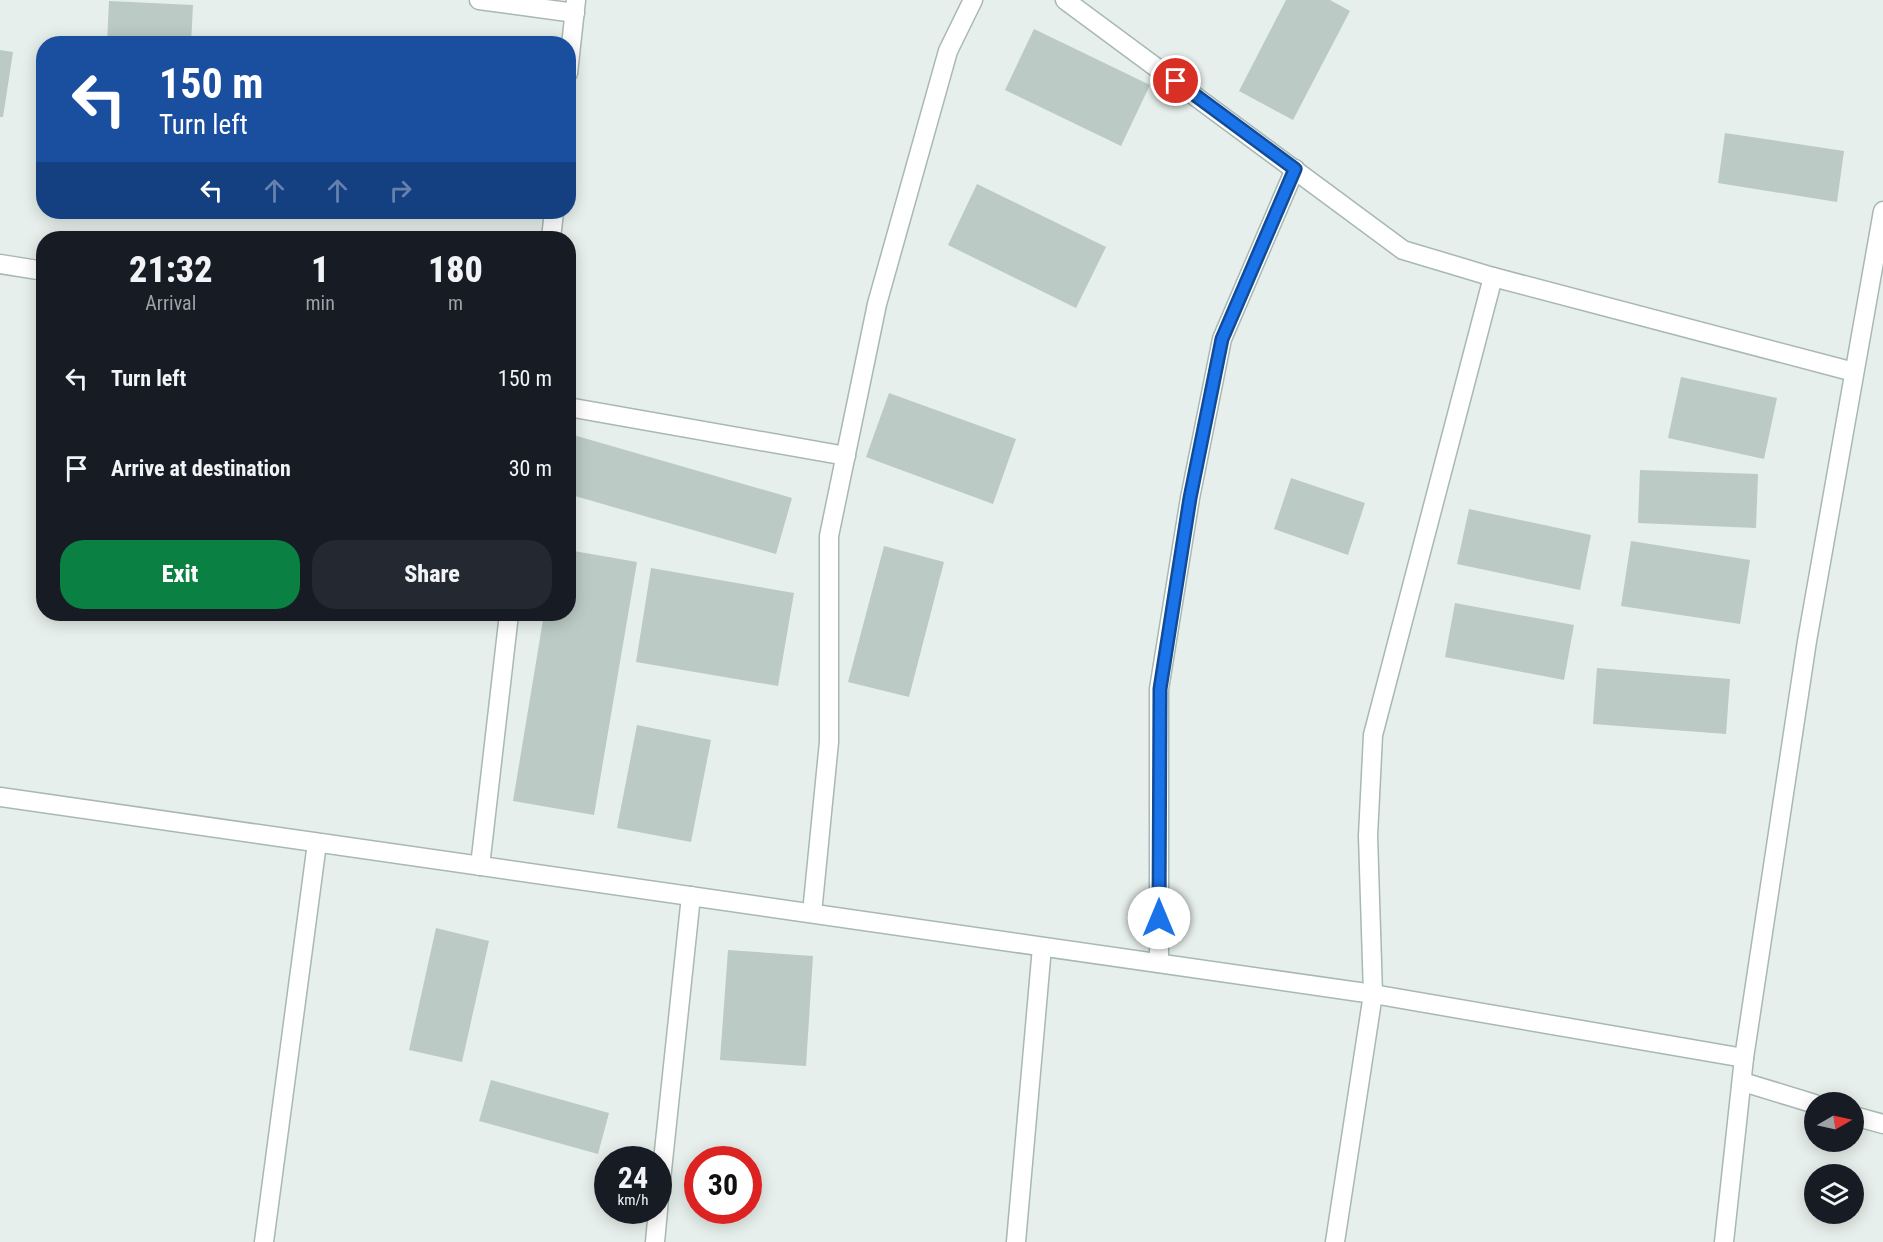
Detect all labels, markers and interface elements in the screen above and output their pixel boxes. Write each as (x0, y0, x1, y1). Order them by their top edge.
pin (1150, 55, 1201, 106)
text: 150 m (159, 59, 264, 108)
icon: left (60, 60, 138, 138)
icon: arrive (1159, 64, 1192, 97)
text: Turn left (159, 109, 248, 141)
icon: left (195, 174, 228, 207)
icon: ahead (258, 174, 291, 207)
icon: ahead (321, 174, 354, 207)
icon: right (384, 174, 417, 207)
text: 21:32 (129, 249, 212, 291)
text: 1 (311, 249, 329, 291)
text: 180 (428, 249, 483, 291)
text: Arrival (145, 291, 196, 315)
text: min (306, 291, 335, 315)
text: m (448, 291, 463, 315)
icon: left (60, 362, 93, 395)
text: Turn left (111, 366, 186, 391)
text: 150 m (498, 366, 552, 391)
icon: arrive (60, 452, 93, 485)
text: Arrive at destination (111, 456, 291, 481)
text: 30 m (509, 456, 552, 481)
button: Exit (60, 540, 300, 609)
button: Share (312, 540, 552, 609)
position arrow (1127, 886, 1191, 950)
north arrow (1804, 1092, 1864, 1152)
map controls (1804, 1092, 1864, 1224)
speed limit sign: 30 (684, 1146, 762, 1224)
text: 24 (618, 1160, 648, 1195)
button: layers (1804, 1164, 1864, 1224)
text: km/h (618, 1191, 648, 1209)

